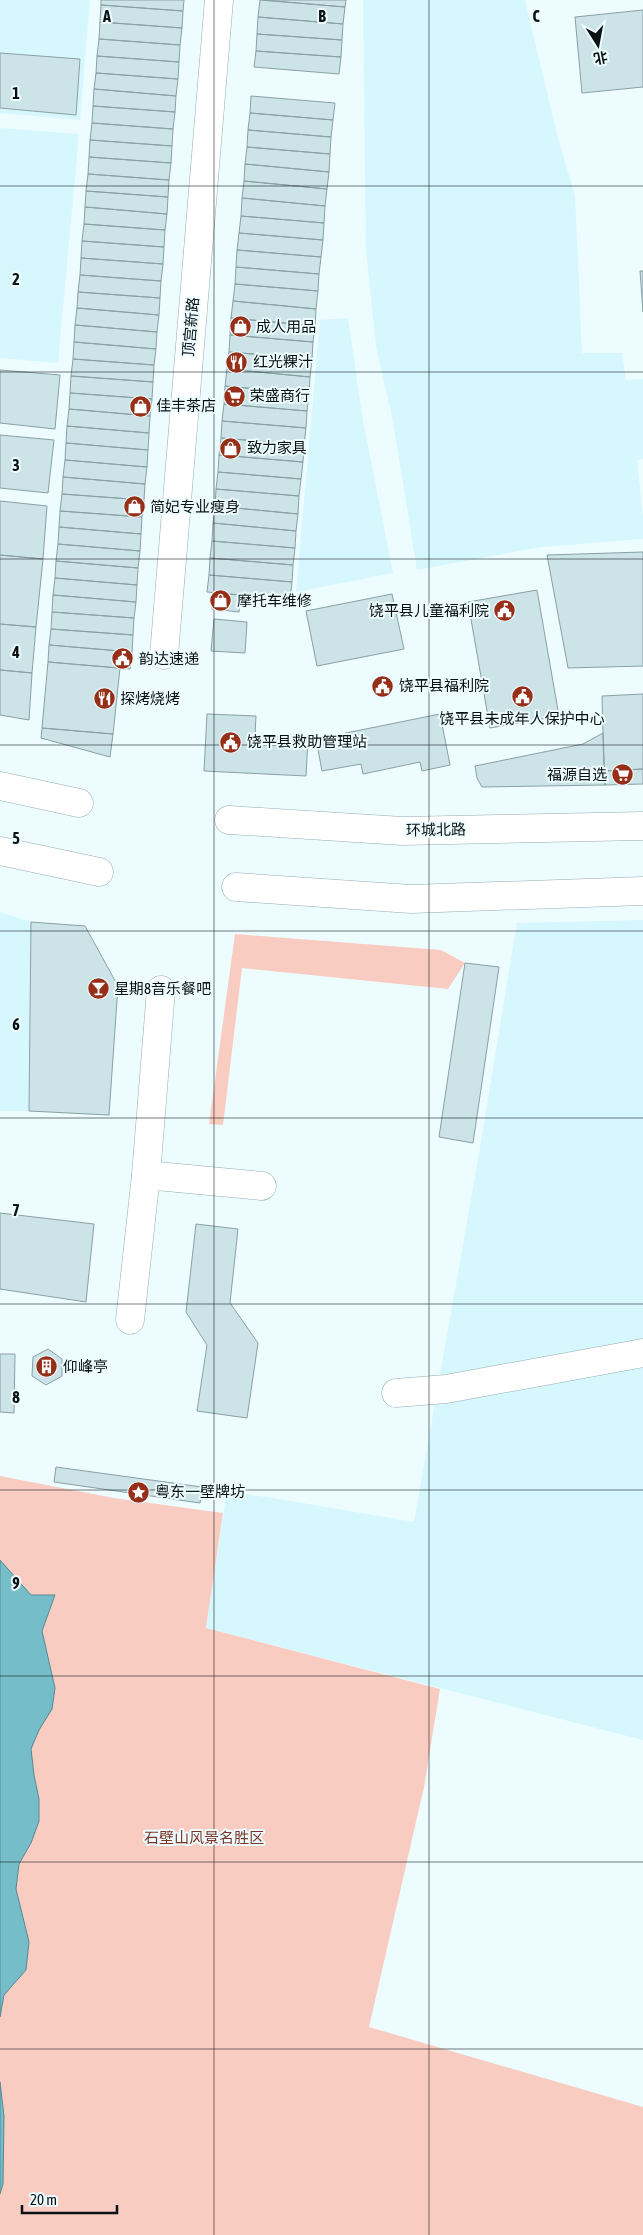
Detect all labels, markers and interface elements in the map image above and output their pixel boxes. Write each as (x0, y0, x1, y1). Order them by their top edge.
text: A (102, 7, 111, 25)
text: B (318, 7, 326, 25)
text: C (532, 7, 540, 25)
north arrow (573, 20, 623, 70)
text: 北 (592, 49, 609, 67)
text: 1 (12, 84, 20, 102)
text: 2 (12, 270, 20, 288)
street label: 顶宫新路 (179, 296, 202, 358)
shop icon: 成人用品 (228, 315, 252, 339)
place label: 成人用品 (256, 318, 316, 335)
restaurant icon: 红光粿汁 (225, 350, 249, 374)
place label: 红光粿汁 (253, 353, 313, 370)
supermarket icon: 荣盛商行 (222, 384, 246, 408)
place label: 荣盛商行 (250, 387, 310, 404)
shop icon: 佳丰茶店 (128, 394, 152, 418)
place label: 佳丰茶店 (156, 397, 216, 414)
shop icon: 致力家具 (219, 436, 243, 460)
place label: 致力家具 (247, 439, 307, 456)
text: 3 (12, 456, 20, 474)
shop icon: 简妃专业瘦身 (122, 495, 146, 519)
place label: 简妃专业瘦身 (150, 498, 240, 515)
shop icon: 摩托车维修 (209, 589, 233, 613)
place label: 摩托车维修 (237, 592, 312, 609)
public building icon: 饶平县儿童福利院 (493, 599, 517, 623)
place label: 饶平县儿童福利院 (369, 602, 489, 619)
text: 4 (11, 643, 20, 661)
public building icon: 韵达速递 (111, 647, 135, 671)
place label: 韵达速递 (139, 650, 199, 667)
public building icon: 饶平县福利院 (371, 674, 395, 698)
place label: 饶平县福利院 (399, 677, 489, 694)
public building icon: 饶平县未成年人保护中心 (510, 684, 534, 708)
restaurant icon: 探烤烧烤 (92, 687, 116, 711)
place label: 探烤烧烤 (120, 690, 180, 707)
place label: 饶平县未成年人保护中心 (439, 710, 605, 727)
public building icon: 饶平县救助管理站 (219, 730, 243, 754)
place label: 饶平县救助管理站 (247, 733, 367, 750)
supermarket icon: 福源自选 (611, 763, 635, 787)
place label: 福源自选 (547, 766, 607, 783)
street label: 环城北路 (406, 820, 466, 839)
text: 5 (12, 829, 20, 847)
bar icon: 星期8音乐餐吧 (86, 977, 110, 1001)
place label: 星期8音乐餐吧 (114, 980, 211, 997)
text: 6 (12, 1015, 20, 1033)
text: 7 (12, 1201, 20, 1219)
building icon: 仰峰亭 (35, 1355, 59, 1379)
place label: 仰峰亭 (63, 1358, 108, 1375)
text: 8 (12, 1388, 20, 1406)
place icon: 粤东一壁牌坊 (127, 1480, 151, 1504)
place label: 粤东一壁牌坊 (155, 1483, 245, 1500)
text: 9 (12, 1574, 20, 1592)
park label: 石壁山风景名胜区 (144, 1829, 264, 1846)
scale bar (22, 2182, 118, 2214)
text: 20 m (30, 2191, 57, 2208)

